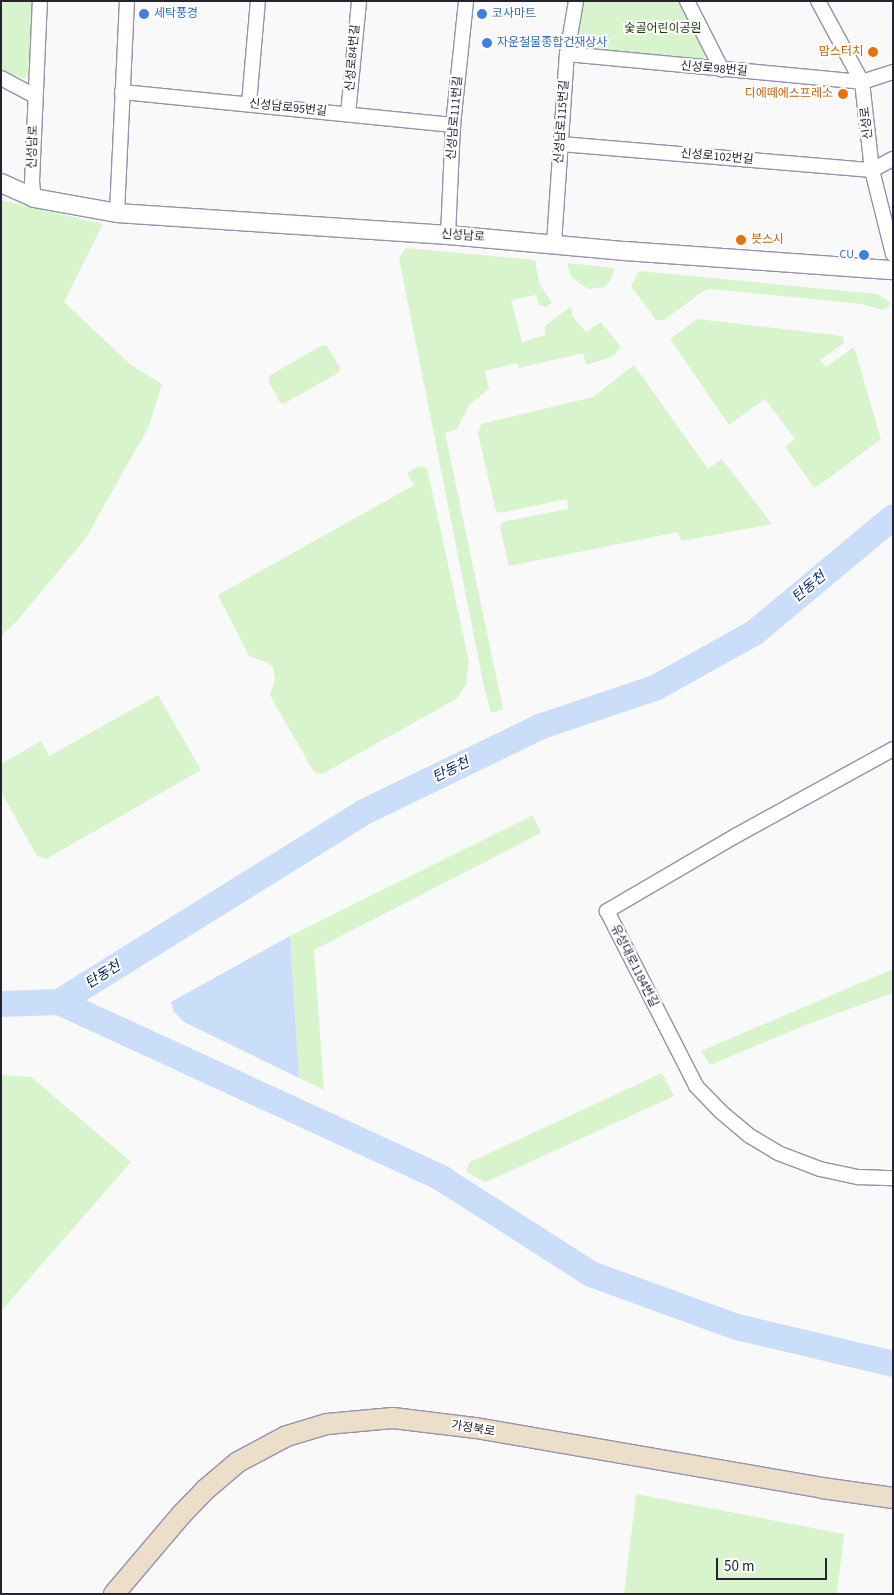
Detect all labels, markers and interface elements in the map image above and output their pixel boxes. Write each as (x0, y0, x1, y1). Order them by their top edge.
place label: 세탁풍경 (154, 7, 198, 21)
place label: 코사마트 (492, 7, 536, 21)
marker: 세탁풍경 (138, 8, 150, 20)
marker: 코사마트 (476, 8, 488, 20)
park label: 숯골어린이공원 (624, 22, 702, 36)
street label: 신성로84번길 (343, 24, 363, 92)
place label: 자운철물종합건재상사 (497, 36, 607, 50)
marker: 자운철물종합건재상사 (481, 37, 493, 49)
place label: 맘스터치 (819, 45, 863, 59)
marker: 맘스터치 (867, 46, 879, 58)
street label: 신성로98번길 (680, 59, 748, 79)
street label: 신성남로111번길 (444, 75, 466, 161)
street label: 신성남로115번길 (552, 80, 572, 164)
place label: 디에떼에스프레소 (745, 87, 833, 101)
marker: 디에떼에스프레소 (837, 88, 849, 100)
street label: 신성남로95번길 (248, 97, 328, 119)
street label: 신성로 (858, 106, 876, 140)
street label: 신성남로 (25, 125, 41, 169)
street label: 신성로102번길 (680, 147, 754, 167)
street label: 신성남로 (440, 227, 486, 245)
place label: 븟스시 (751, 233, 784, 247)
marker: 븟스시 (735, 234, 747, 246)
place label: CU (840, 248, 854, 262)
marker: CU (858, 249, 870, 261)
water label: 탄동천 (789, 568, 829, 606)
water label: 탄동천 (430, 754, 472, 786)
street label: 유성대로1184번길 (607, 923, 661, 1009)
water label: 탄동천 (82, 958, 124, 992)
street label: 가정북로 (450, 1418, 496, 1440)
scale bar (719, 1548, 830, 1580)
text: 50 m (724, 1556, 754, 1577)

